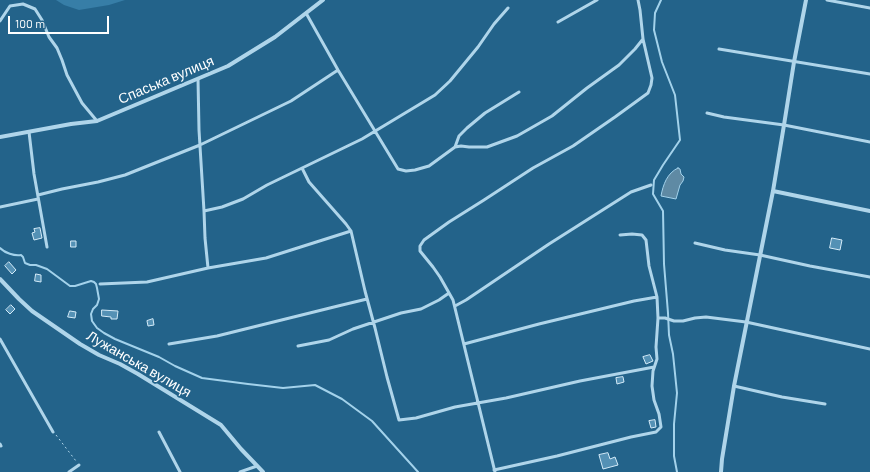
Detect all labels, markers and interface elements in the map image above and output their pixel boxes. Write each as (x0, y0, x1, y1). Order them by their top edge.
scale bar (10, 8, 111, 34)
text: 100 m (15, 16, 45, 30)
street label: Спаська вулиця (116, 52, 216, 108)
street label: Лужанська вулиця (84, 327, 194, 401)

